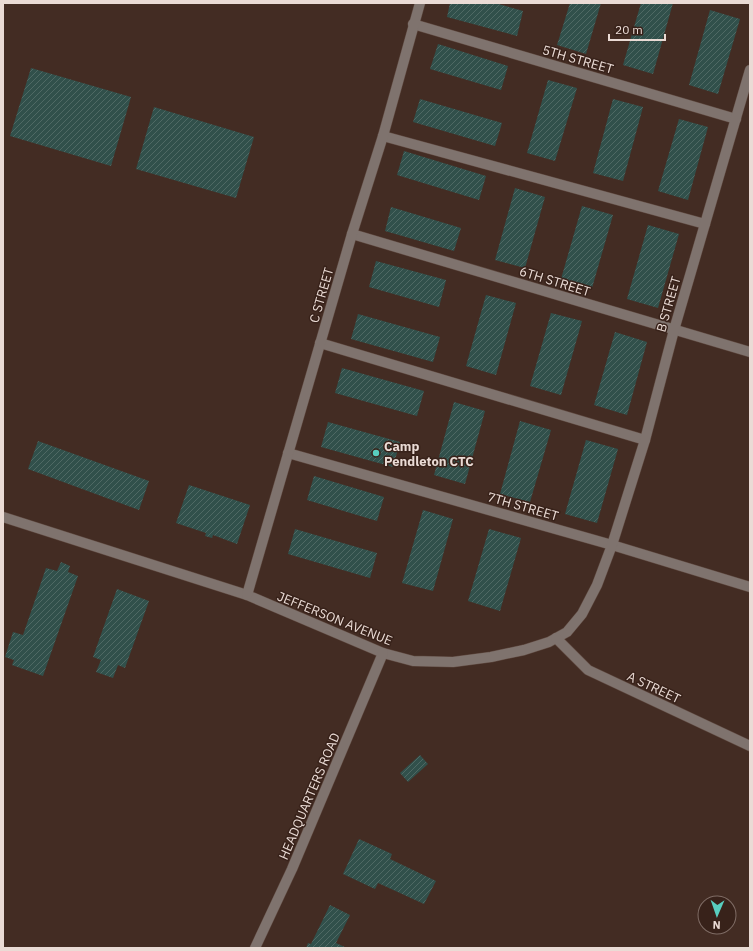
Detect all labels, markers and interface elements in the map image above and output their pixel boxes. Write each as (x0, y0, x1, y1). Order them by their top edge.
scale bar (609, 16, 665, 42)
text: 20 m (615, 22, 643, 37)
street label: 5TH STREET (540, 41, 616, 78)
street label: 6TH STREET (517, 263, 593, 300)
street label: C STREET (305, 265, 338, 325)
street label: B STREET (652, 274, 685, 334)
place label: Camp Pendleton CTC (384, 438, 474, 470)
marker: Camp Pendleton CTC (371, 448, 381, 458)
street label: 7TH STREET (485, 488, 561, 525)
street label: JEFFERSON AVENUE (275, 588, 395, 649)
street label: A STREET (624, 668, 684, 707)
street label: HEADQUARTERS ROAD (275, 730, 344, 862)
north arrow (697, 895, 737, 935)
text: N (712, 918, 721, 932)

